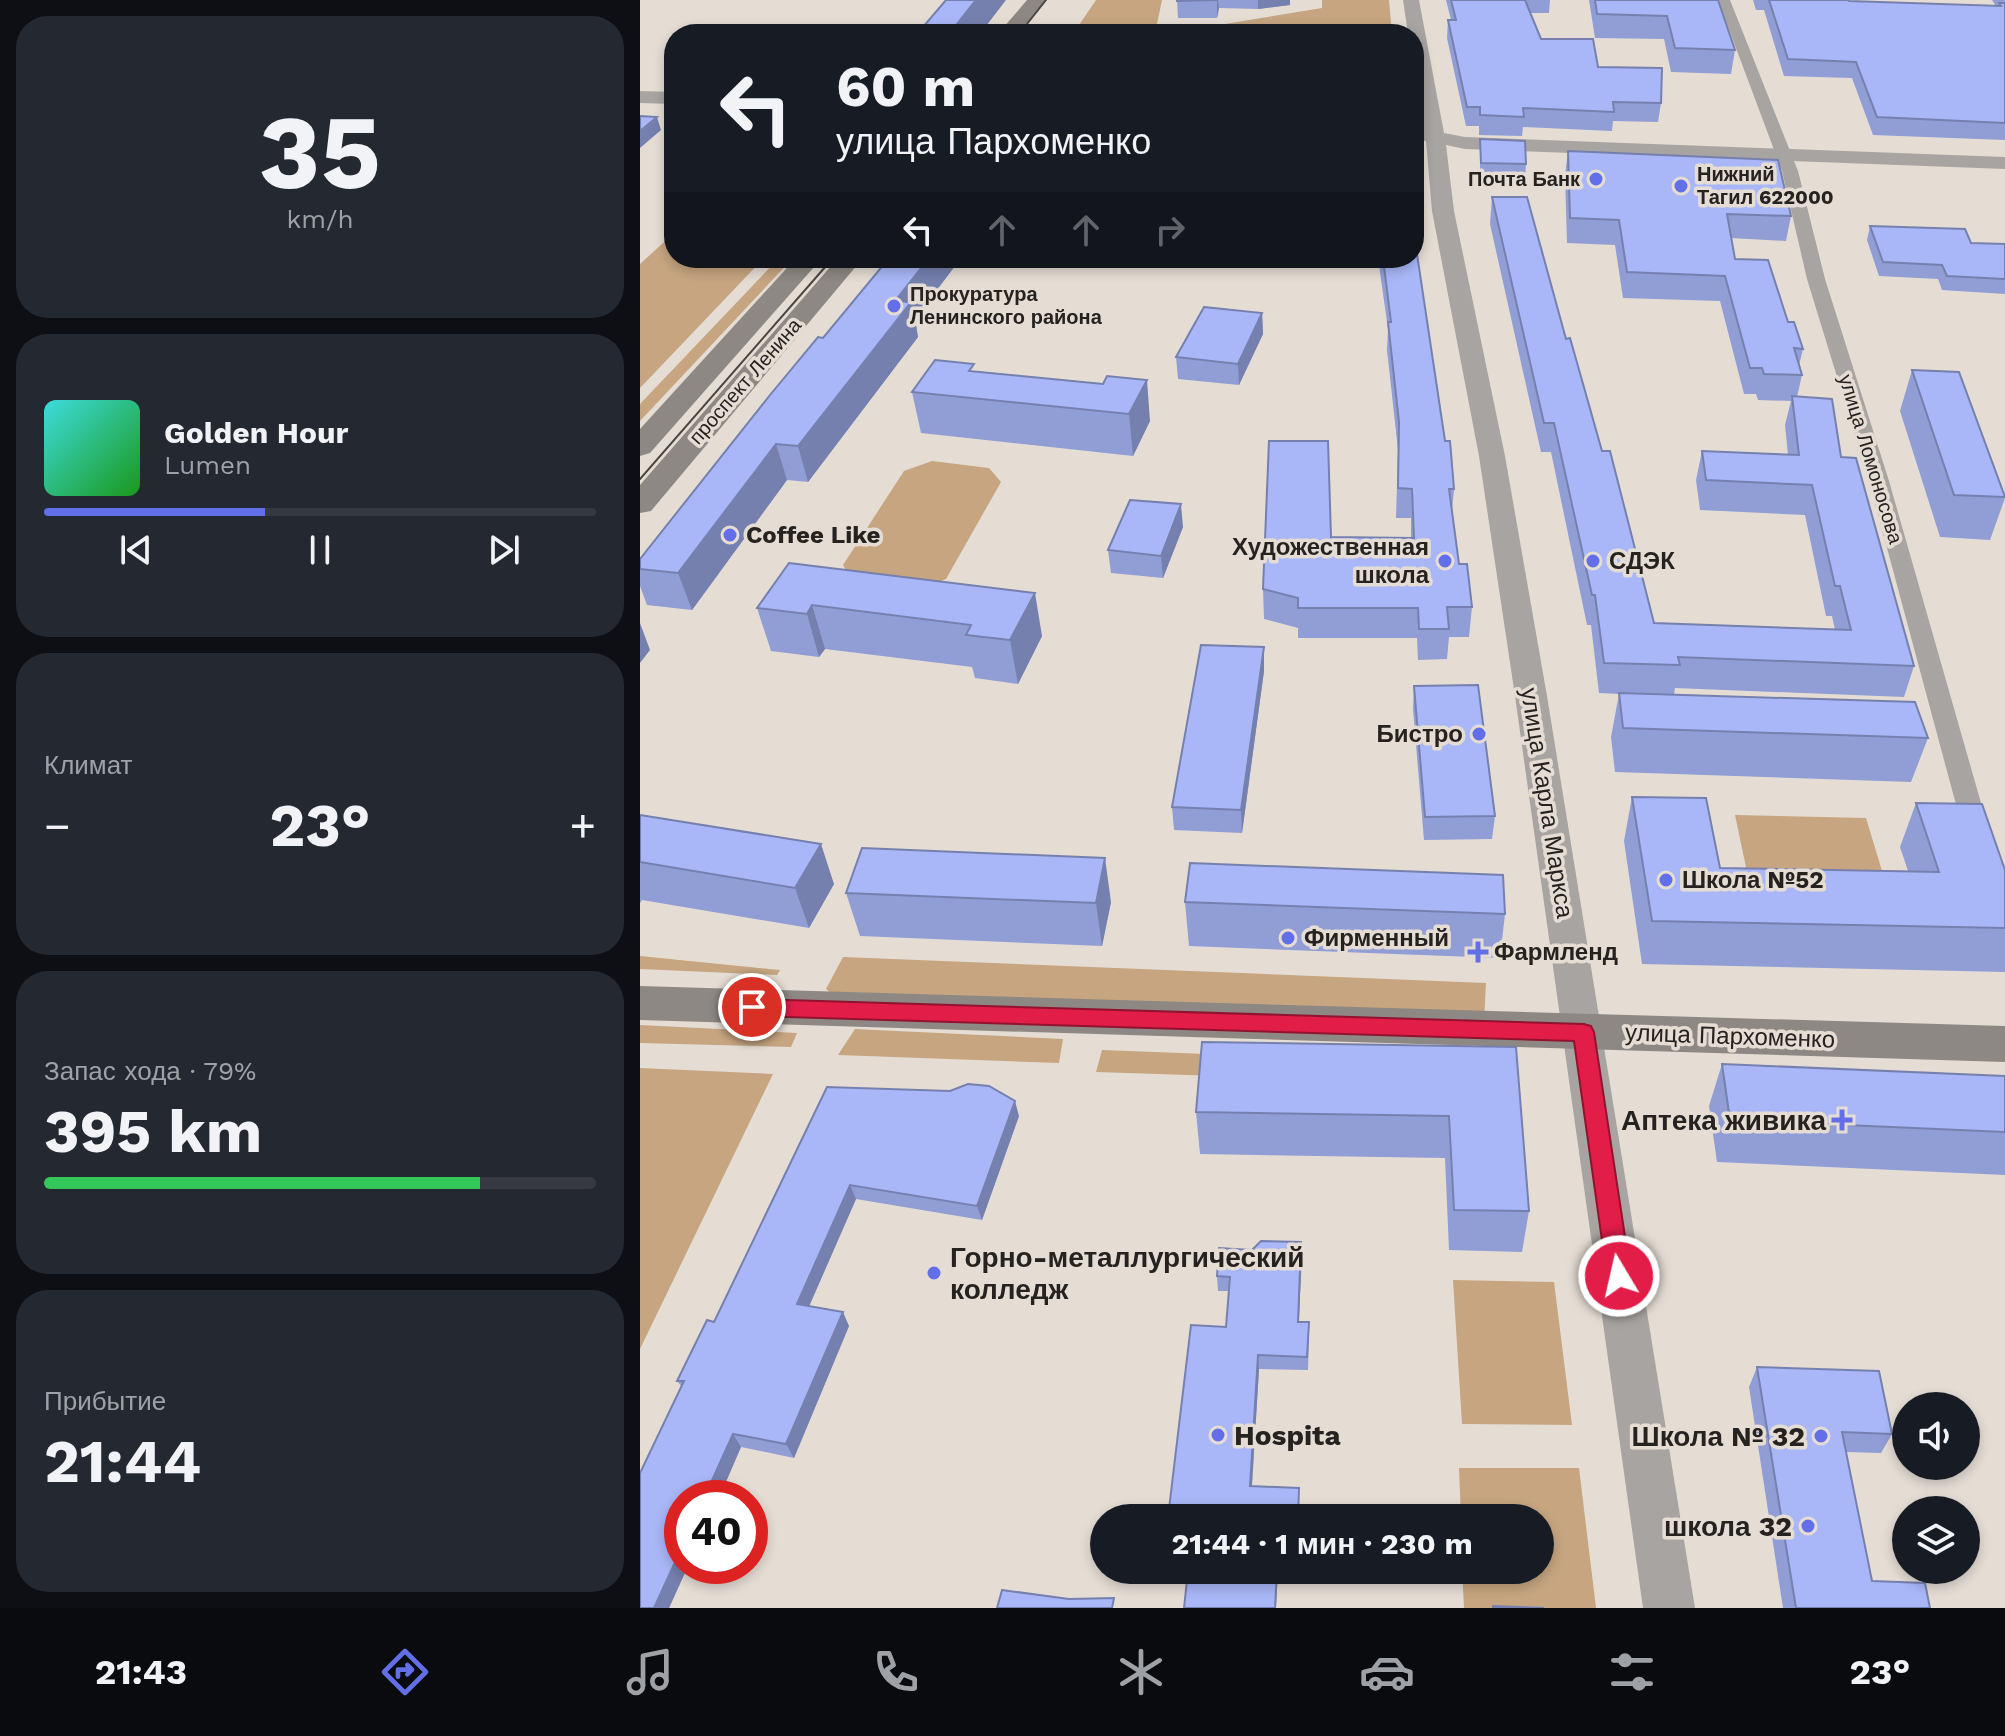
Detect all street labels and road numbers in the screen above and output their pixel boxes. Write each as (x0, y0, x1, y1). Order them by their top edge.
street label: проспект Ленина (684, 313, 807, 449)
street label: улица Ломоносова (1834, 371, 1908, 547)
street label: улица Карла Маркса (1515, 686, 1579, 921)
street label: улица Пархоменко (1625, 1018, 1835, 1054)

